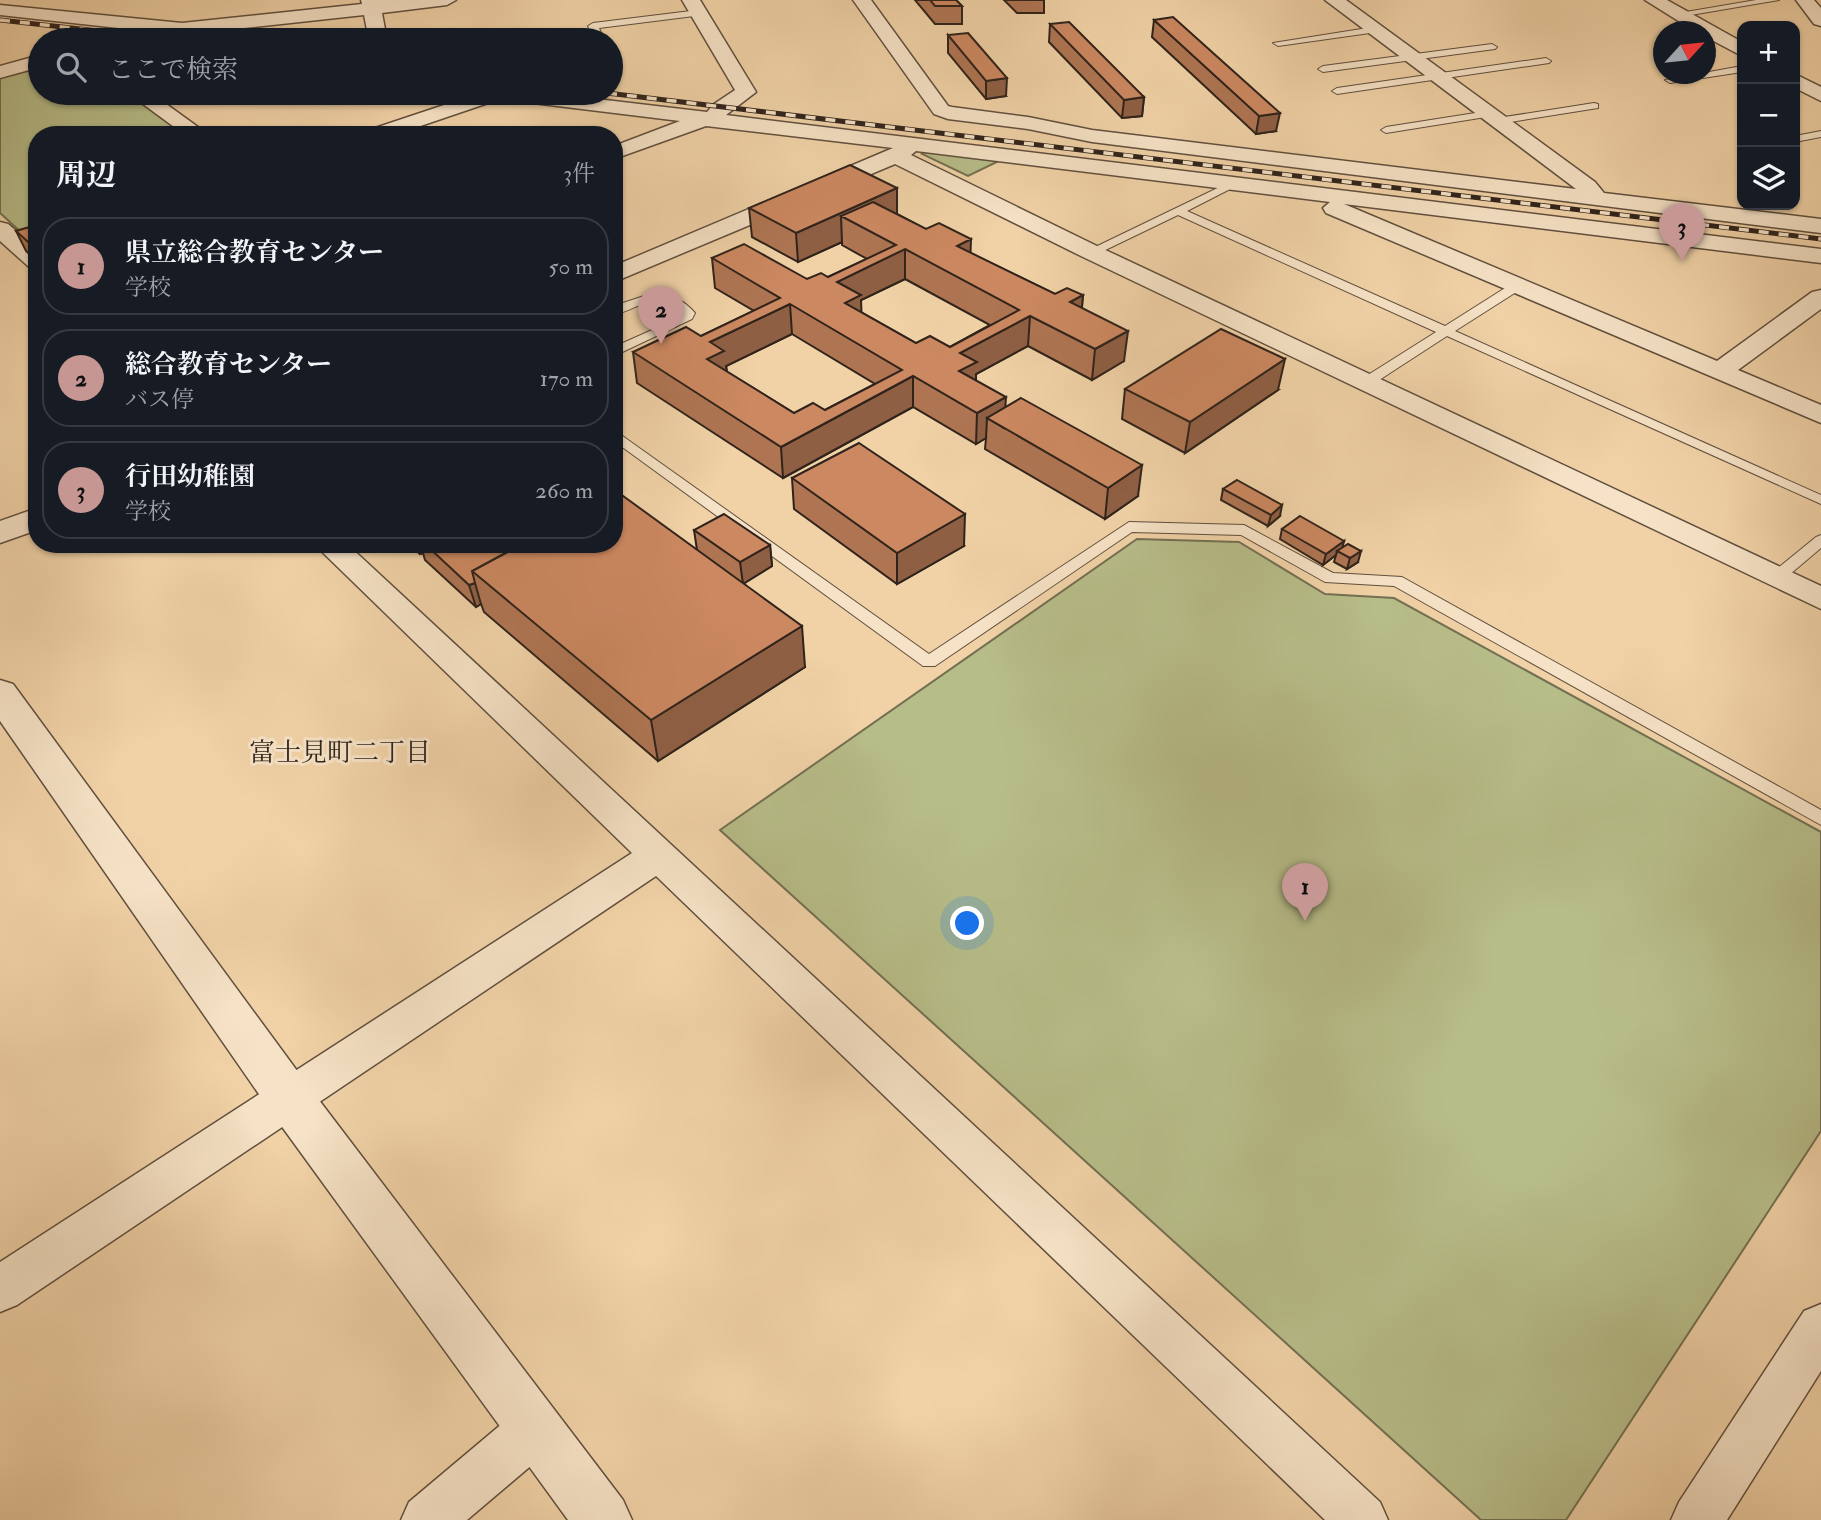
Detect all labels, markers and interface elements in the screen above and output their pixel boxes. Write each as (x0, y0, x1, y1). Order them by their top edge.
north arrow (1653, 21, 1716, 84)
map controls (1737, 21, 1800, 210)
button: + (1737, 21, 1800, 84)
search box (28, 28, 623, 105)
icon: search (52, 48, 90, 86)
text: ここで検索 (108, 54, 238, 86)
button: − (1737, 84, 1800, 147)
button: layers (1737, 147, 1800, 210)
text: 周辺 (56, 157, 116, 194)
text: 3件 (563, 159, 595, 188)
pin: 3 (1659, 203, 1705, 261)
text: 県立総合教育センター (125, 237, 384, 269)
text: 1 (77, 252, 85, 281)
text: 50 m (549, 252, 593, 281)
text: 学校 (125, 273, 171, 302)
pin: 2 (638, 286, 684, 344)
text: 総合教育センター (125, 349, 332, 381)
text: 2 (75, 364, 87, 393)
text: 170 m (540, 364, 593, 393)
text: バス停 (125, 385, 194, 414)
text: 行田幼稚園 (125, 461, 255, 493)
text: 3 (77, 476, 85, 505)
text: 260 m (535, 476, 593, 505)
text: 学校 (125, 497, 171, 526)
district label: 富士見町二丁目 (249, 737, 431, 769)
pin: 1 (1282, 863, 1328, 921)
your location (950, 906, 984, 940)

